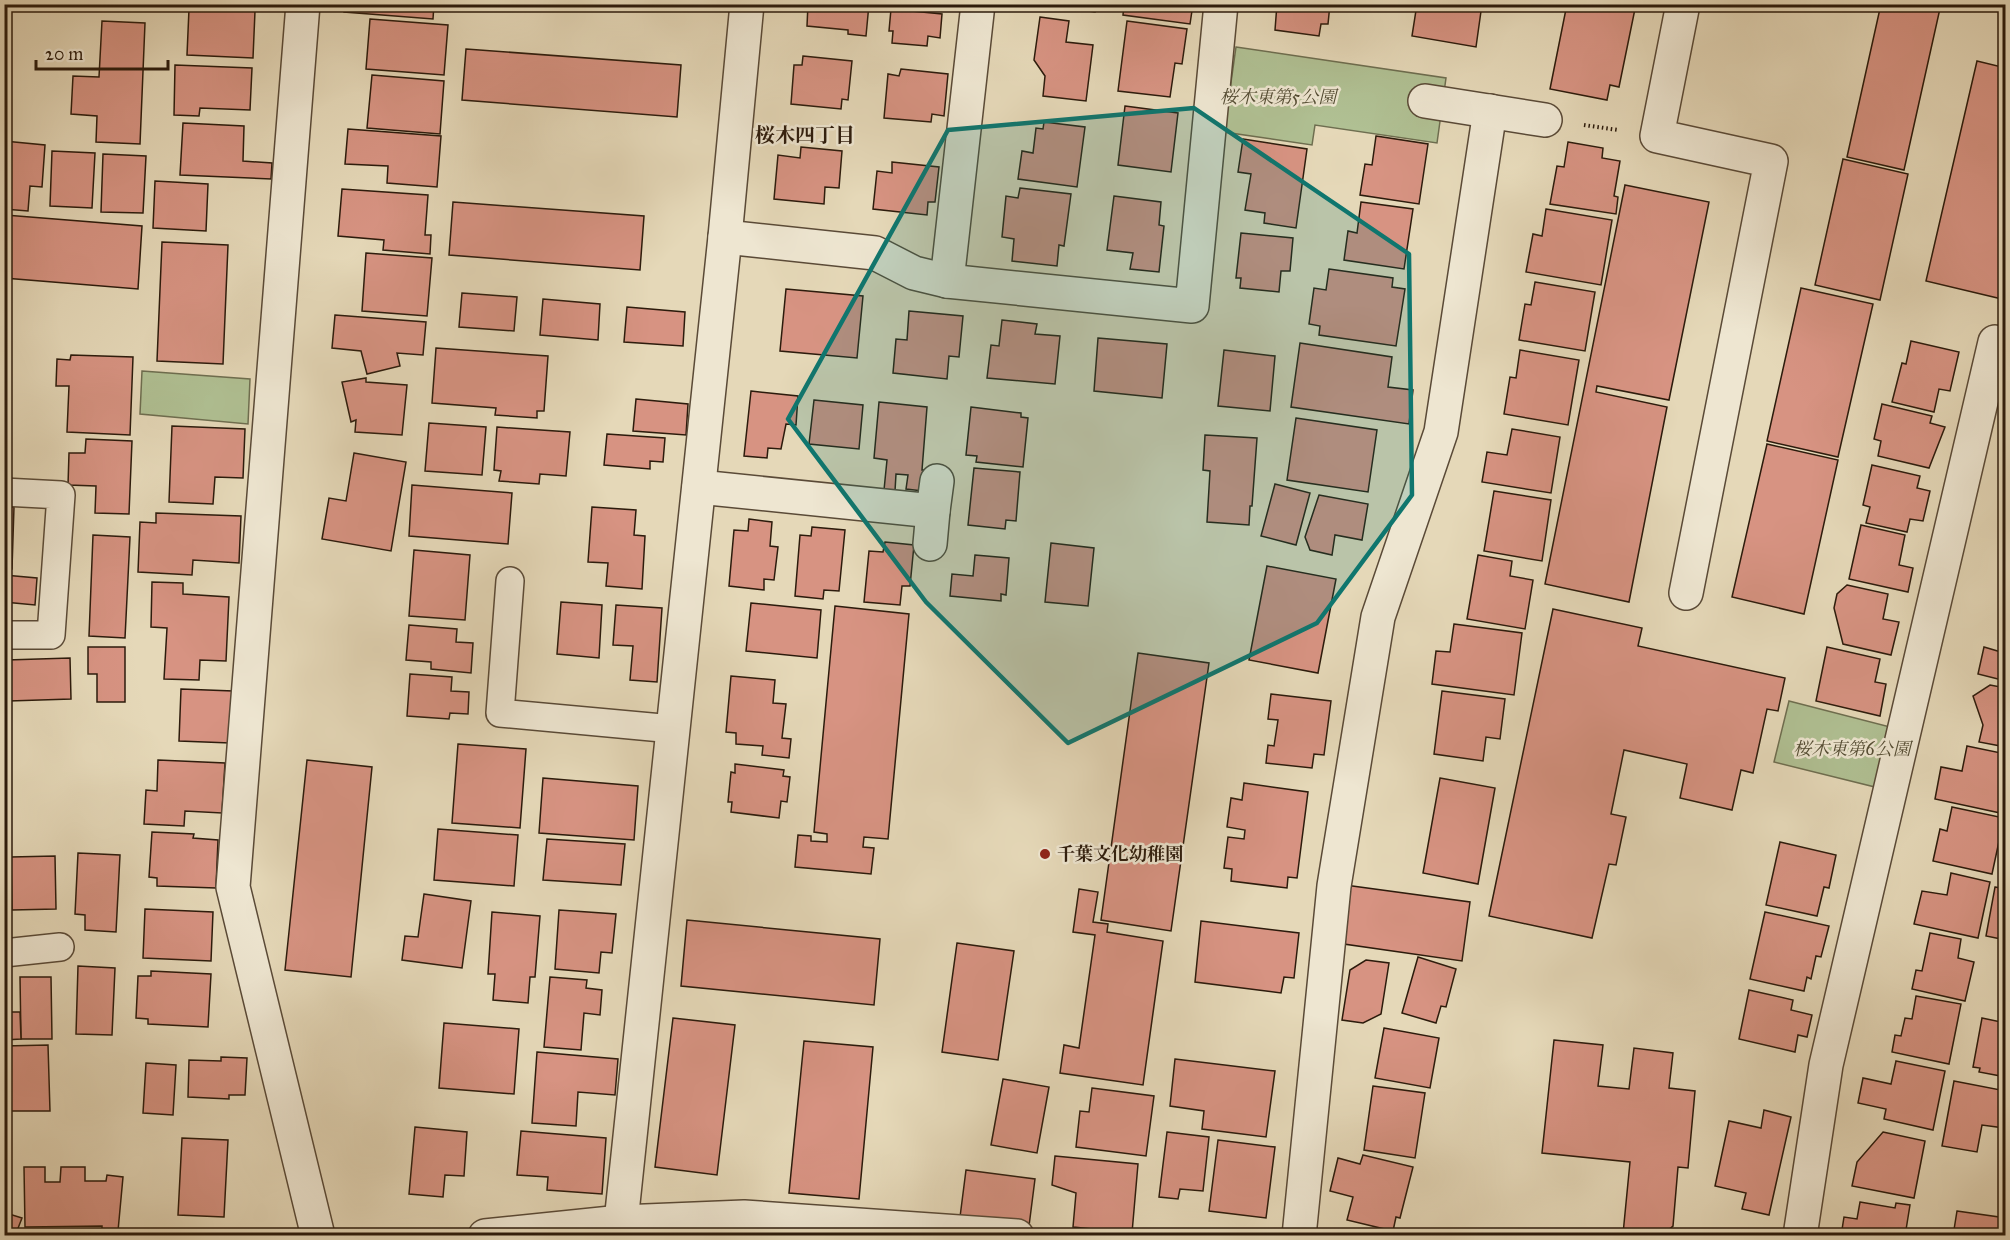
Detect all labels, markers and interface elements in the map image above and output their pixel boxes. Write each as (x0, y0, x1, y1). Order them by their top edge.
scale bar (36, 33, 168, 71)
text: 20 m (45, 43, 83, 65)
park label: 桜木東第5公園 (1220, 86, 1339, 108)
district label: 桜木四丁目 (755, 123, 855, 147)
park label: 桜木東第6公園 (1793, 738, 1914, 760)
place label: 千葉文化幼稚園 (1057, 843, 1183, 865)
marker: 千葉文化幼稚園 (1038, 847, 1052, 861)

